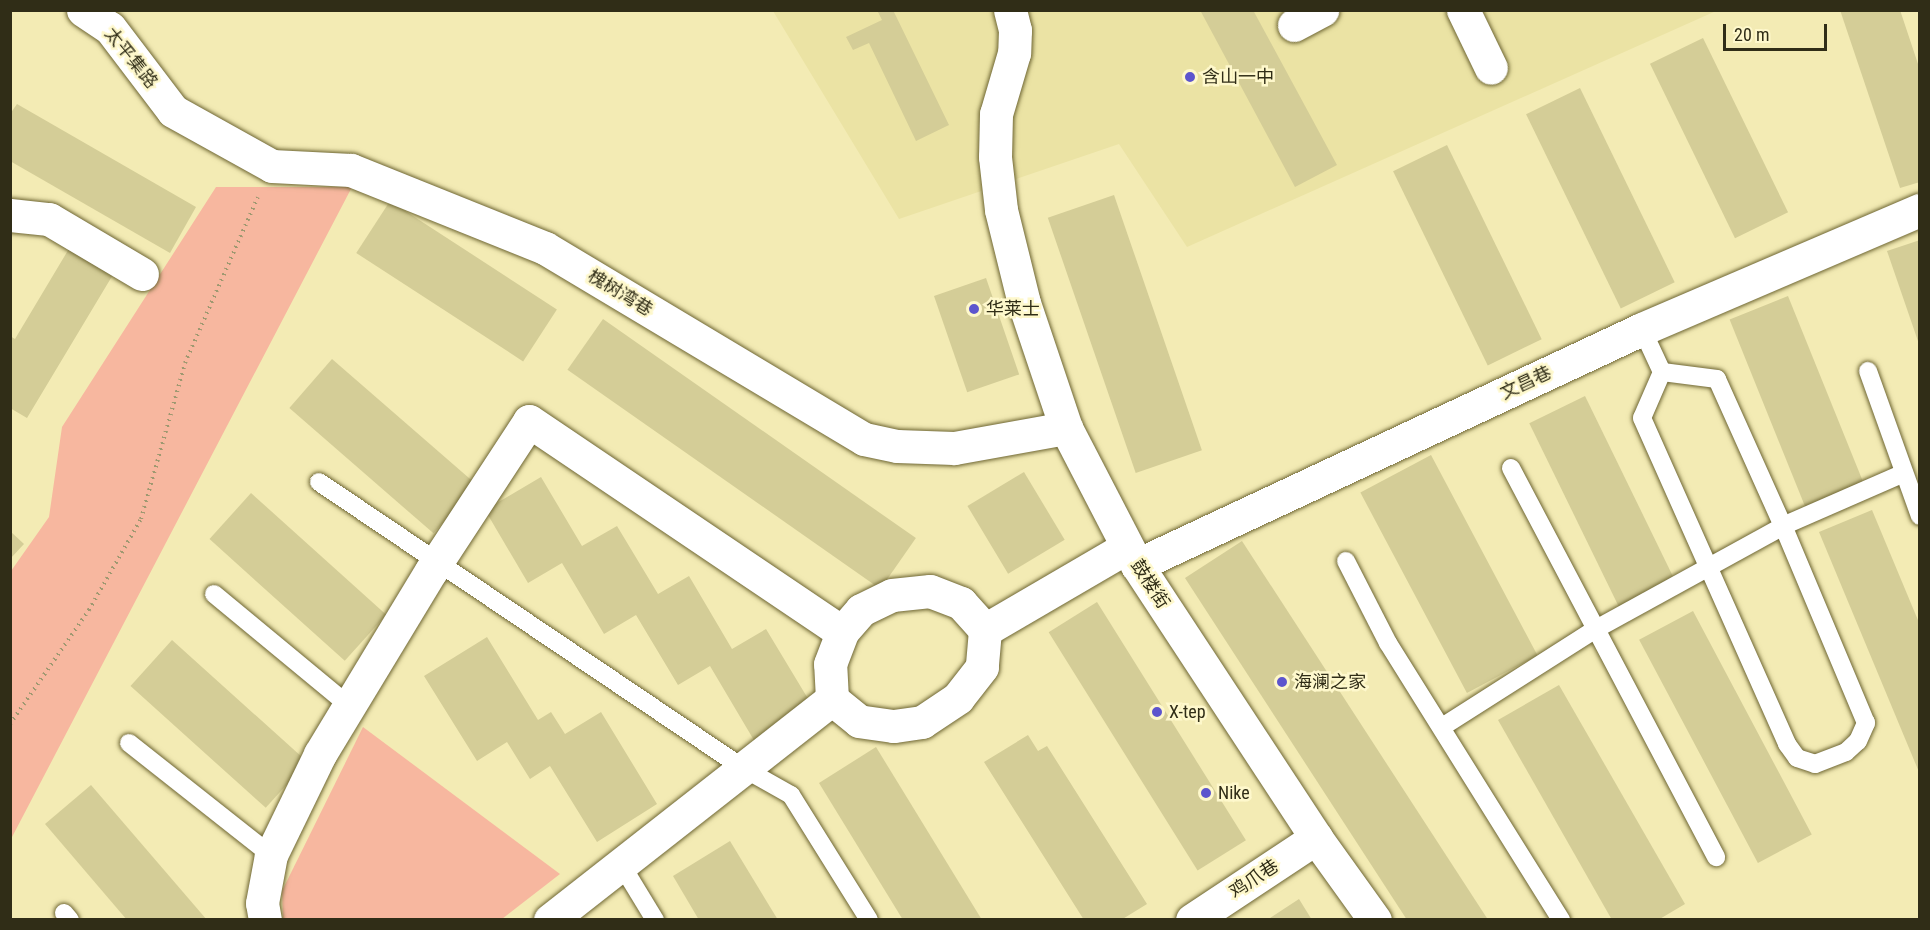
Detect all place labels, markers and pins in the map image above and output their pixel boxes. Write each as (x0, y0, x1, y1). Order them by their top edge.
place label: 含山一中 (1202, 66, 1274, 88)
marker: 含山一中 (1183, 70, 1197, 84)
place label: 华莱士 (986, 298, 1040, 320)
marker: 华莱士 (967, 302, 981, 316)
place label: 海澜之家 (1294, 671, 1366, 693)
marker: 海澜之家 (1275, 675, 1289, 689)
place label: X-tep (1169, 701, 1206, 723)
marker: X-tep (1150, 705, 1164, 719)
place label: Nike (1218, 782, 1250, 804)
marker: Nike (1199, 786, 1213, 800)

